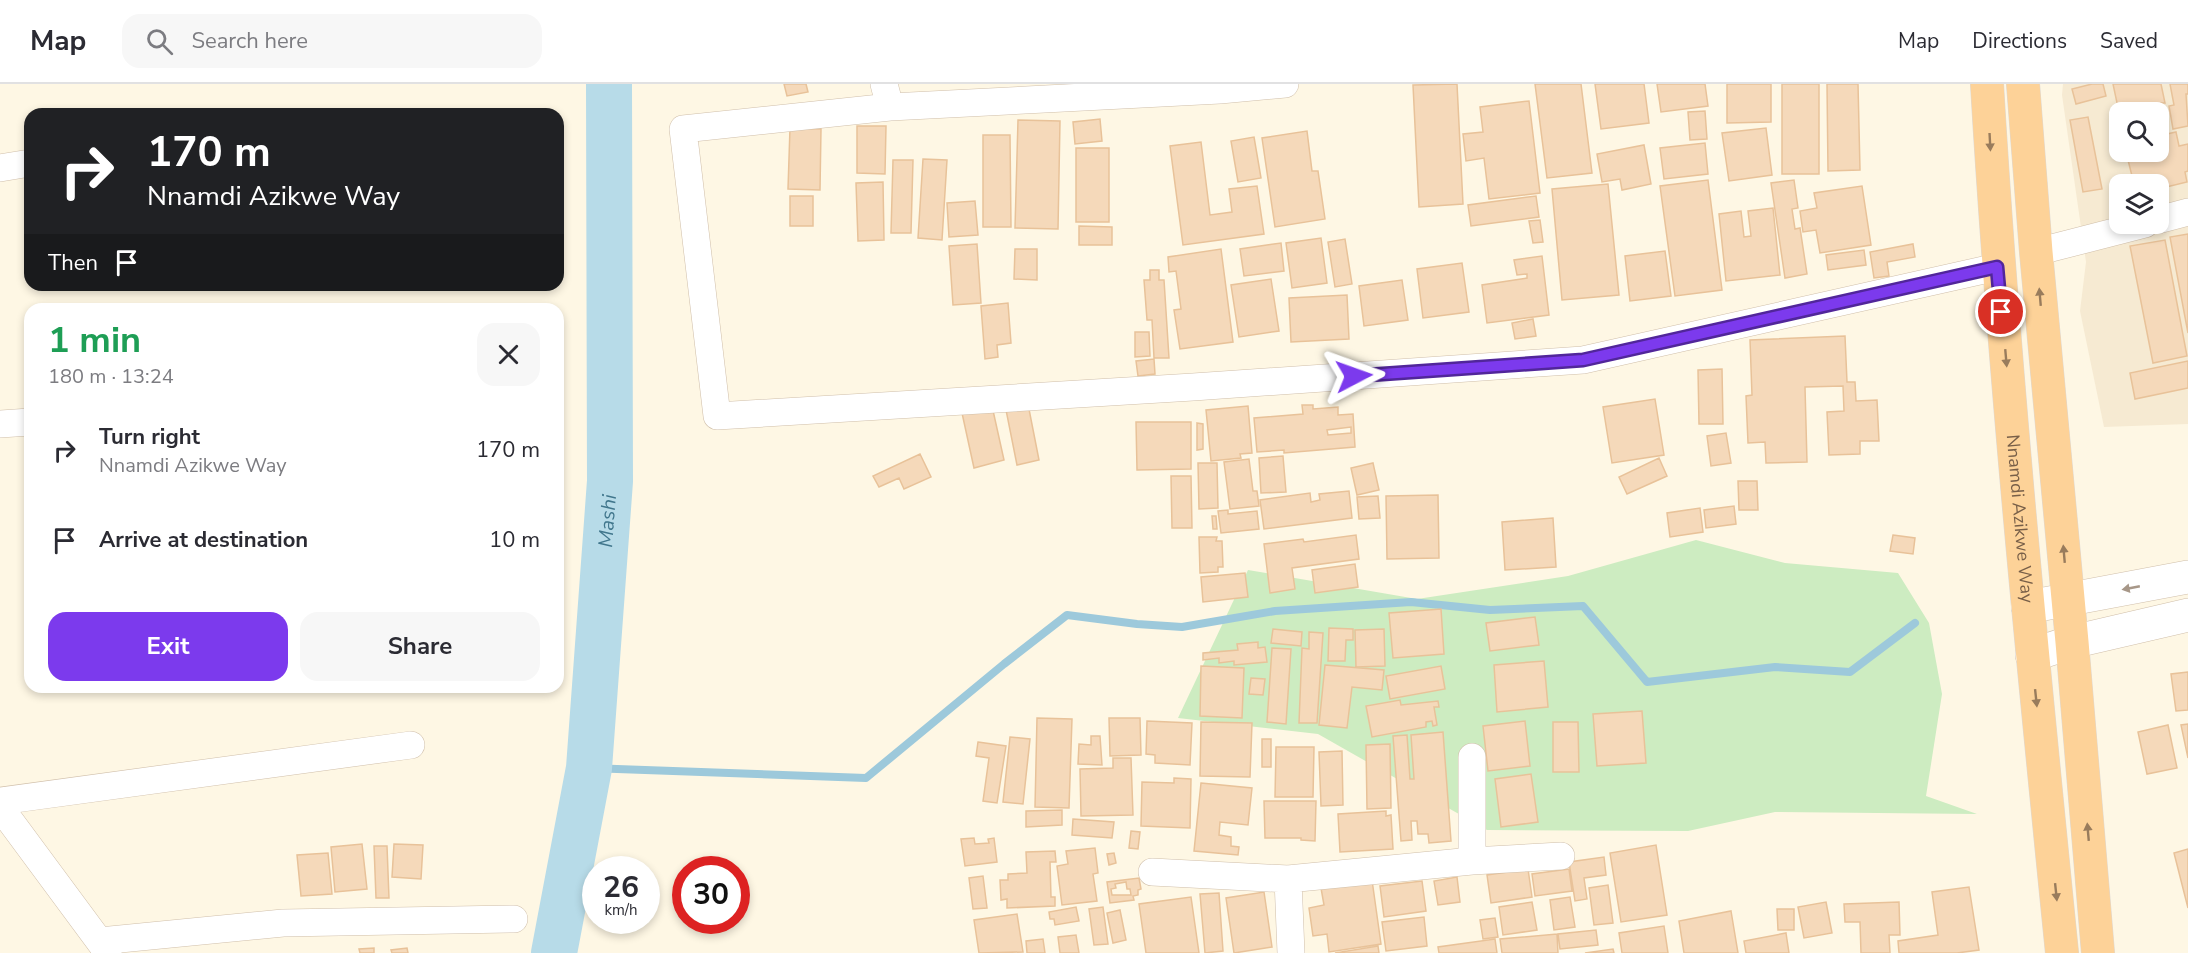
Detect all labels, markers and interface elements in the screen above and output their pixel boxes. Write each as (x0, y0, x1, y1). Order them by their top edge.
search box (122, 14, 542, 68)
text: Map (30, 22, 86, 60)
icon: search (143, 25, 176, 58)
text: Search here (191, 26, 308, 56)
text: Map (1898, 27, 1939, 55)
text: Directions (1972, 27, 2067, 55)
text: Saved (2100, 27, 2158, 55)
map controls (2109, 102, 2169, 234)
button: search (2109, 102, 2169, 162)
text: 170 m (147, 124, 271, 181)
icon: right (48, 132, 126, 210)
one-way arrow (1986, 133, 1995, 152)
button: layers (2109, 174, 2169, 234)
text: Nnamdi Azikwe Way (147, 178, 400, 215)
icon: arrive (110, 246, 143, 279)
text: Then (48, 248, 98, 278)
pin (1975, 286, 2026, 337)
one-way arrow (2035, 288, 2045, 307)
icon: arrive (1984, 295, 2017, 328)
text: 1 min (48, 316, 141, 365)
button: close (477, 323, 540, 386)
position arrow (1322, 344, 1386, 408)
one-way arrow (2001, 348, 2010, 367)
text: 180 m · 13:24 (48, 363, 174, 390)
text: Turn right (99, 422, 200, 452)
icon: right (48, 434, 81, 467)
street label: Nnamdi Azikwe Way (2001, 434, 2040, 605)
text: 170 m (476, 435, 540, 465)
text: Nnamdi Azikwe Way (99, 452, 287, 479)
water label: Mashi (592, 493, 623, 549)
icon: arrive (48, 524, 81, 557)
text: Arrive at destination (99, 525, 308, 555)
text: 10 m (489, 525, 540, 555)
one-way arrow (2059, 544, 2069, 563)
one-way arrow (2121, 584, 2140, 593)
button: Exit (48, 612, 288, 681)
button: Share (300, 612, 540, 681)
one-way arrow (2032, 689, 2041, 708)
one-way arrow (2083, 822, 2093, 841)
speed limit sign: 30 (672, 856, 750, 934)
text: 26 (603, 867, 639, 908)
one-way arrow (2051, 883, 2061, 902)
text: km/h (604, 900, 638, 920)

